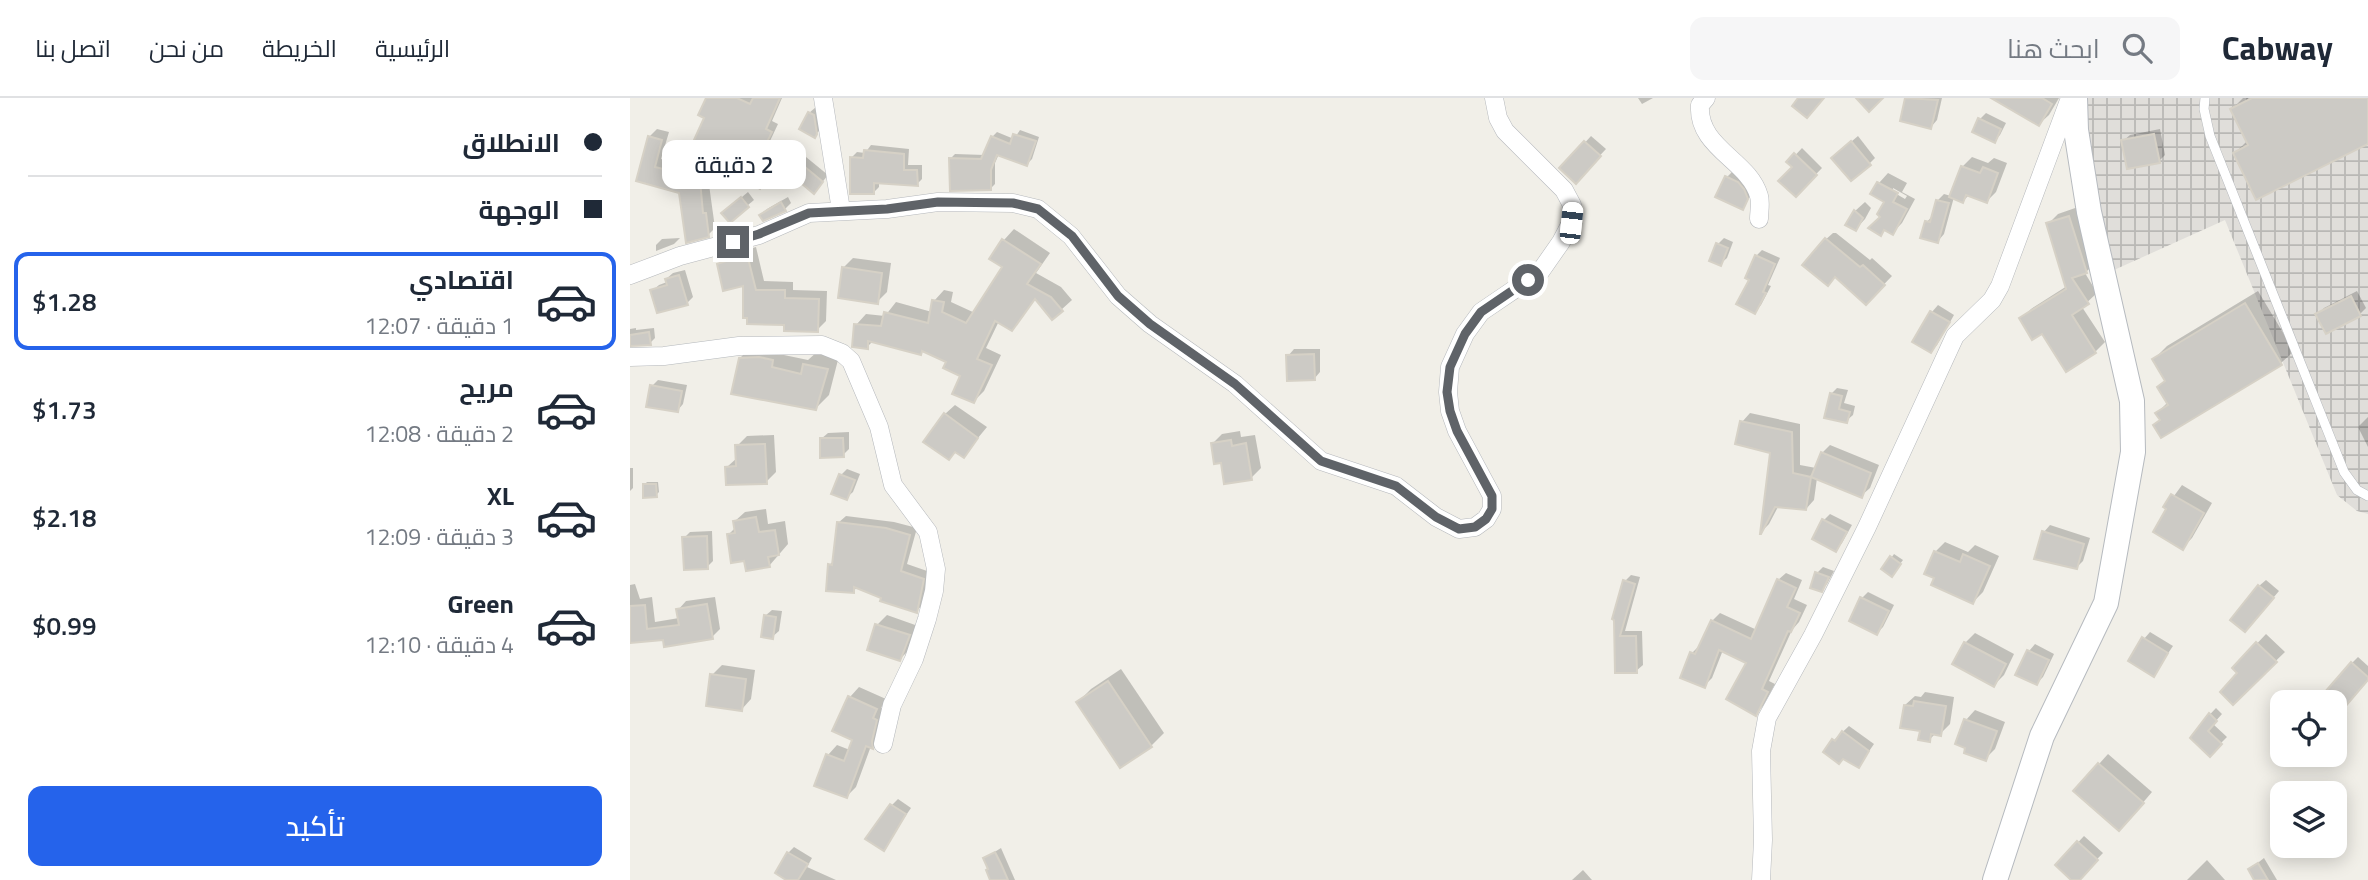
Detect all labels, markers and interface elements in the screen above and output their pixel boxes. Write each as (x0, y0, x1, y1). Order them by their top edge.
search box (1690, 17, 2180, 80)
text: Cabway (2222, 23, 2333, 73)
text: ابحث هنا (2007, 29, 2100, 68)
icon: search (2118, 29, 2156, 67)
text: اتصل بنا (35, 30, 111, 66)
text: من نحن (149, 30, 224, 66)
text: الخريطة (262, 30, 337, 66)
text: الرئيسية (375, 30, 450, 66)
text: الانطلاق (462, 123, 560, 162)
callout: 2 دقيقة (661, 141, 805, 190)
text: 2 دقيقة (694, 147, 774, 182)
text: الوجهة (479, 190, 560, 229)
car (1559, 201, 1584, 245)
route end (717, 226, 749, 258)
text: اقتصادي (409, 260, 514, 299)
route start (1512, 264, 1544, 296)
icon: car (535, 270, 598, 333)
text: $1.28 (32, 282, 96, 321)
text: 1 دقيقة · 12:07 (365, 308, 514, 343)
text: مريح (459, 368, 514, 407)
icon: car (535, 378, 598, 441)
text: $1.73 (32, 390, 96, 429)
text: 2 دقيقة · 12:08 (365, 416, 514, 451)
text: XL (487, 476, 514, 515)
icon: car (535, 486, 598, 549)
text: $2.18 (32, 498, 96, 537)
text: 3 دقيقة · 12:09 (365, 519, 514, 554)
text: Green (448, 584, 514, 623)
icon: car (535, 594, 598, 657)
text: $0.99 (32, 606, 96, 645)
text: 4 دقيقة · 12:10 (365, 627, 514, 662)
map controls (2270, 690, 2347, 858)
button: locate (2270, 690, 2347, 767)
button: layers (2270, 781, 2347, 858)
button: تأكيد (28, 786, 602, 866)

